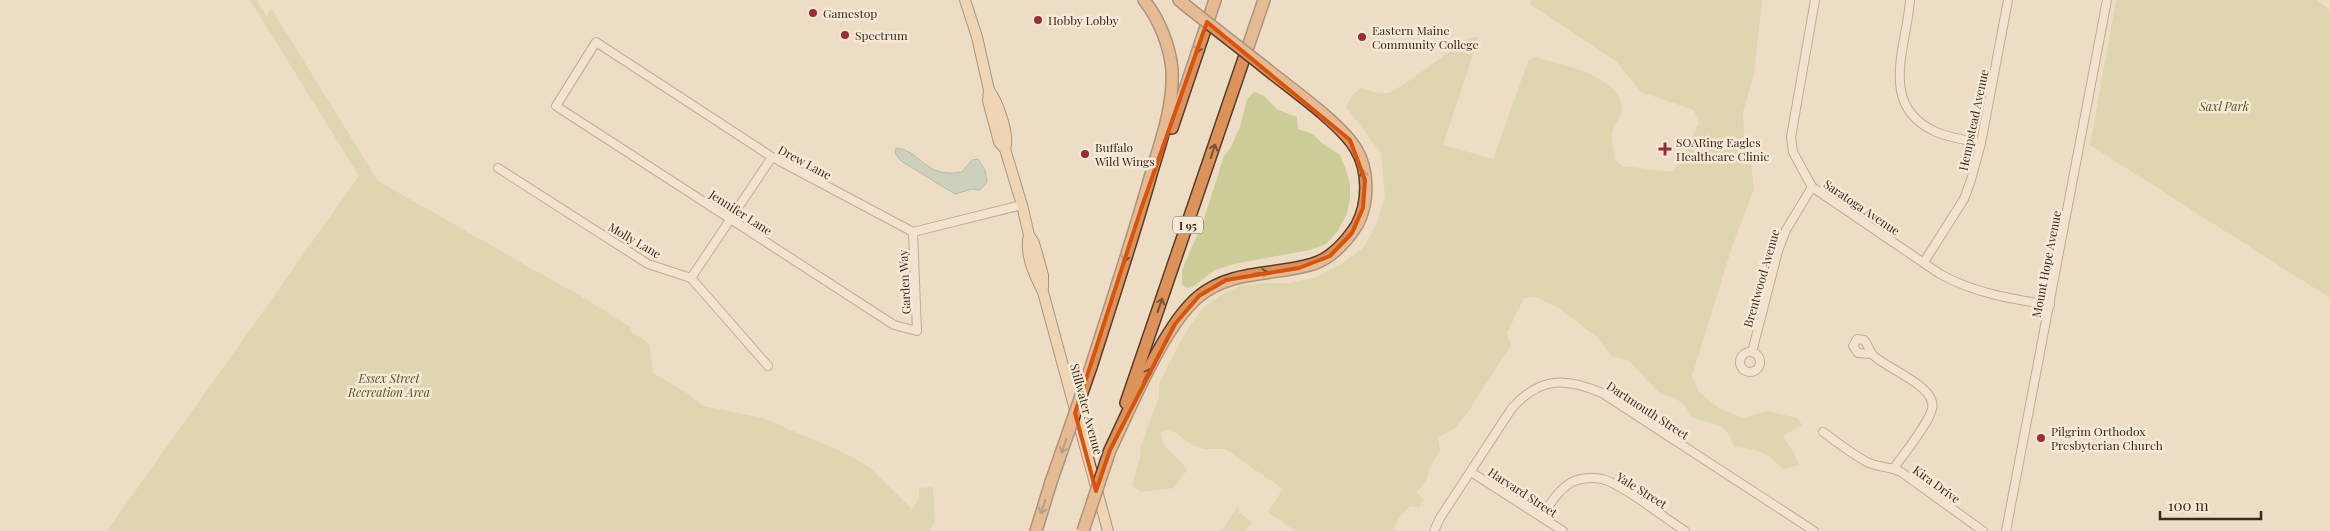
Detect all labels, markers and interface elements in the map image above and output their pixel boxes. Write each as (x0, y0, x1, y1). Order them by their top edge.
place label: Gamestop (823, 5, 877, 21)
marker: Gamestop (807, 7, 819, 19)
place label: Hobby Lobby (1048, 12, 1119, 28)
marker: Hobby Lobby (1032, 14, 1044, 26)
place label: Eastern Maine Community College (1372, 22, 1479, 52)
place label: Spectrum (855, 27, 908, 43)
marker: Spectrum (839, 29, 851, 41)
marker: Eastern Maine Community College (1356, 31, 1368, 43)
one-way arrow (1194, 38, 1203, 53)
street label: Hempstead Avenue (1954, 68, 1992, 172)
park label: Saxl Park (2198, 98, 2249, 114)
place label: SOARing Eagles Healthcare Clinic (1676, 134, 1770, 164)
place label: Buffalo Wild Wings (1094, 139, 1155, 169)
street label: Drew Lane (776, 141, 834, 183)
marker: SOARing Eagles Healthcare Clinic (1658, 142, 1672, 156)
one-way arrow (1209, 143, 1219, 159)
marker: Buffalo Wild Wings (1079, 148, 1091, 160)
one-way arrow (1359, 169, 1369, 185)
street label: Saratoga Avenue (1821, 176, 1903, 238)
street label: Jennifer Lane (706, 185, 775, 238)
street label: Mount Hope Avenue (2028, 209, 2064, 319)
road number: I 95 (1173, 216, 1203, 234)
street label: Molly Lane (606, 218, 664, 262)
street label: Brentwood Avenue (1739, 227, 1783, 329)
one-way arrow (1121, 247, 1131, 263)
street label: Garden Way (894, 249, 914, 315)
one-way arrow (1253, 268, 1269, 278)
one-way arrow (1156, 297, 1165, 313)
street label: Stillwater Avenue (1067, 362, 1107, 456)
one-way arrow (1143, 368, 1152, 383)
park label: Essex Street Recreation Area (347, 370, 430, 400)
street label: Dartmouth Street (1604, 377, 1693, 443)
place label: Pilgrim Orthodox Presbyterian Church (2051, 423, 2163, 453)
marker: Pilgrim Orthodox Presbyterian Church (2035, 432, 2047, 444)
one-way arrow (1059, 438, 1068, 454)
street label: Kira Drive (1910, 461, 1964, 507)
street label: Harvard Street (1485, 464, 1561, 521)
street label: Yale Street (1613, 468, 1671, 512)
scale bar (2160, 488, 2261, 520)
text: 100 m (2168, 495, 2209, 515)
one-way arrow (1038, 498, 1048, 514)

